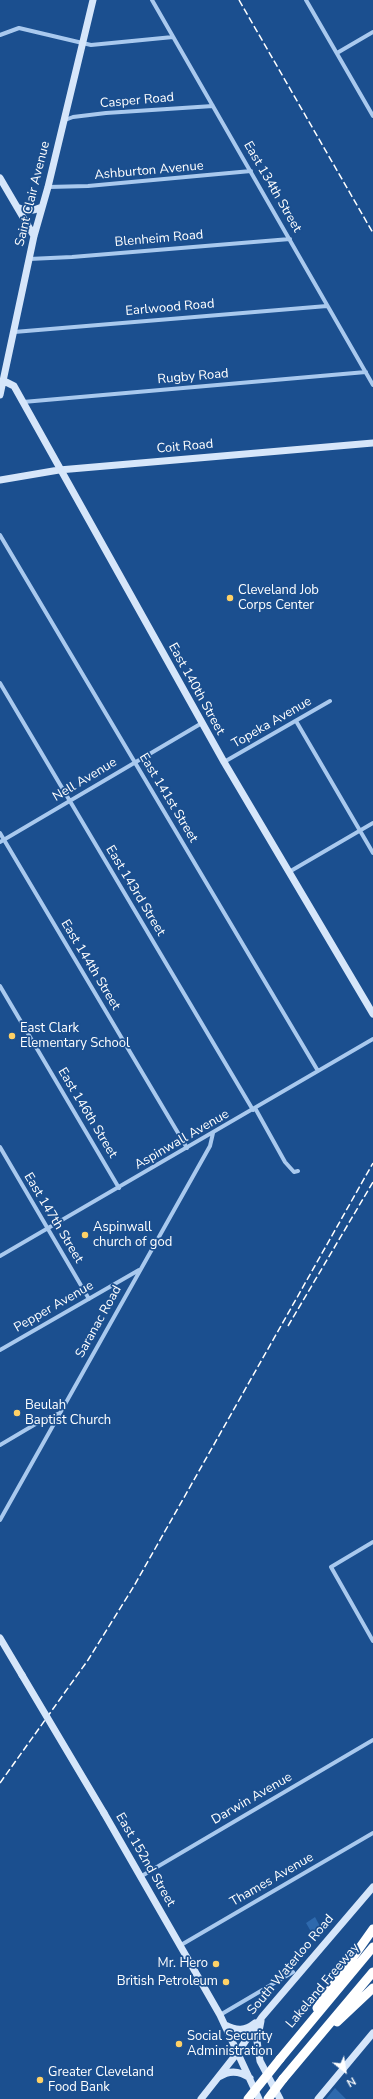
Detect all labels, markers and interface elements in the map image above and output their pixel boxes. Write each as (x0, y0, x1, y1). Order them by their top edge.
street label: Casper Road (99, 90, 175, 112)
street label: East 134th Street (240, 139, 304, 235)
street label: Saint Clair Avenue (12, 140, 54, 248)
street label: Ashburton Avenue (94, 158, 204, 184)
street label: Blenheim Road (114, 227, 204, 251)
street label: Earlwood Road (125, 296, 215, 320)
street label: Rugby Road (157, 366, 229, 388)
street label: Coit Road (156, 437, 214, 457)
place label: Cleveland Job Corps Center (238, 583, 319, 614)
marker: Cleveland Job Corps Center (225, 593, 235, 603)
street label: East 140th Street (164, 640, 228, 738)
street label: Topeka Avenue (229, 694, 315, 752)
street label: East 141st Street (135, 751, 201, 845)
street label: Nell Avenue (50, 755, 120, 805)
street label: East 143rd Street (102, 843, 168, 939)
street label: East 144th Street (57, 917, 123, 1013)
place label: East Clark Elementary School (20, 1021, 130, 1052)
marker: East Clark Elementary School (7, 1031, 17, 1041)
street label: East 146th Street (54, 1065, 120, 1161)
street label: Aspinwall Avenue (132, 1107, 232, 1173)
street label: East 147th Street (20, 1170, 86, 1266)
place label: Aspinwall church of god (93, 1220, 172, 1251)
marker: Aspinwall church of god (80, 1230, 90, 1240)
street label: Pepper Avenue (11, 1278, 97, 1336)
street label: Saranac Road (73, 1283, 125, 1361)
place label: Beulah Baptist Church (25, 1398, 111, 1429)
marker: Beulah Baptist Church (12, 1408, 22, 1418)
street label: Darwin Avenue (209, 1770, 295, 1828)
street label: East 152nd Street (112, 1810, 178, 1910)
street label: Thames Avenue (227, 1850, 317, 1910)
street label: South Waterloo Road (244, 1912, 338, 2018)
street label: Lakeland Freeway (283, 1940, 363, 2032)
place label: Mr. Hero (158, 1956, 208, 1972)
marker: Mr. Hero (211, 1959, 221, 1969)
place label: British Petroleum (117, 1974, 218, 1990)
marker: British Petroleum (221, 1977, 231, 1987)
place label: Social Security Administration (187, 2029, 273, 2060)
marker: Social Security Administration (174, 2039, 184, 2049)
north arrow (325, 2051, 365, 2091)
place label: Greater Cleveland Food Bank (48, 2065, 154, 2096)
text: N (344, 2073, 359, 2090)
marker: Greater Cleveland Food Bank (35, 2075, 45, 2085)

